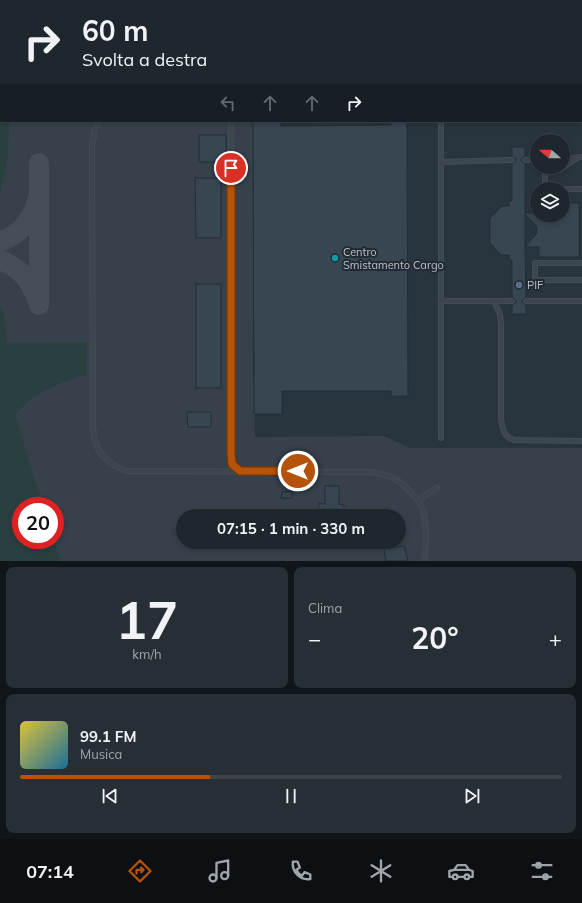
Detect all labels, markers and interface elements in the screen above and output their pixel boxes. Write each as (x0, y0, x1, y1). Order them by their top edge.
text: 60 m (82, 13, 148, 48)
icon: right (16, 16, 68, 68)
text: Svolta a destra (82, 48, 207, 71)
icon: left (217, 92, 239, 114)
icon: ahead (259, 92, 281, 114)
icon: ahead (301, 92, 323, 114)
icon: right (343, 92, 365, 114)
north arrow (530, 134, 570, 174)
map controls (530, 134, 570, 222)
pin (214, 151, 248, 185)
icon: arrive (220, 157, 242, 179)
button: layers (530, 182, 570, 222)
place label: Centro Smistamento Cargo (343, 245, 444, 272)
marker: Centro Smistamento Cargo (330, 253, 340, 263)
place label: PIF (527, 278, 543, 292)
marker: PIF (514, 280, 524, 290)
position arrow (277, 450, 319, 492)
speed limit sign: 20 (12, 497, 64, 549)
text: 07:15 · 1 min · 330 m (217, 519, 365, 538)
text: 17 (116, 587, 178, 652)
text: Clima (308, 600, 342, 616)
text: 20° (411, 619, 459, 657)
text: − (308, 625, 321, 653)
text: + (549, 625, 562, 653)
text: km/h (132, 646, 162, 662)
text: 99.1 FM (80, 727, 136, 746)
text: Musica (80, 746, 122, 762)
icon: previous (99, 785, 121, 807)
icon: pause (280, 785, 302, 807)
icon: next (461, 785, 483, 807)
icon: directions (126, 857, 154, 885)
icon: music (206, 857, 234, 885)
icon: phone (287, 857, 315, 885)
icon: climate (367, 857, 395, 885)
icon: car (447, 857, 475, 885)
icon: filters (528, 857, 556, 885)
text: 07:14 (26, 860, 74, 883)

